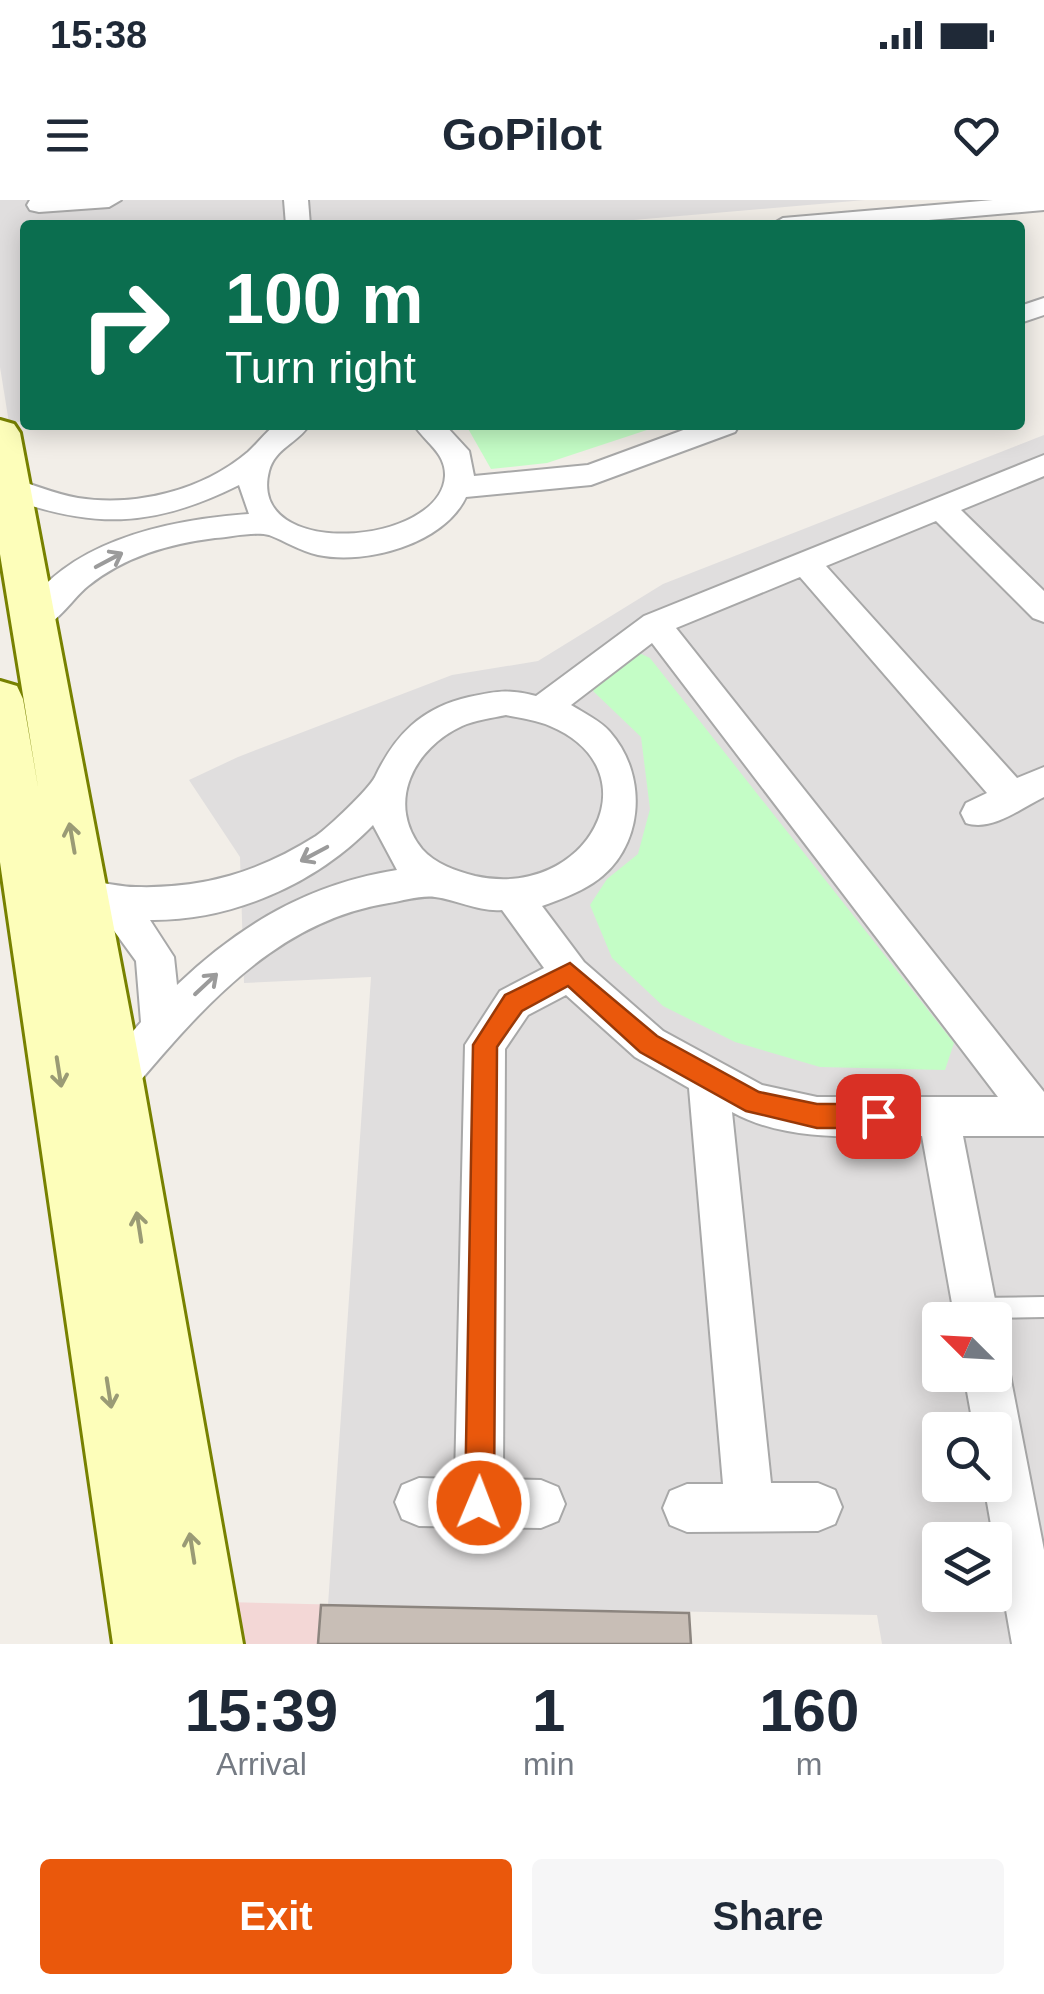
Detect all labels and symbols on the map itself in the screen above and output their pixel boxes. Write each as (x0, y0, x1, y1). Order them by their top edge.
one-way arrow (94, 550, 124, 569)
one-way arrow (62, 822, 81, 855)
one-way arrow (300, 845, 330, 864)
one-way arrow (193, 973, 218, 996)
one-way arrow (50, 1055, 68, 1088)
pin (836, 1074, 921, 1159)
one-way arrow (129, 1211, 148, 1244)
north arrow (922, 1302, 1012, 1392)
one-way arrow (100, 1377, 118, 1409)
position arrow (427, 1451, 531, 1555)
one-way arrow (182, 1532, 201, 1565)

